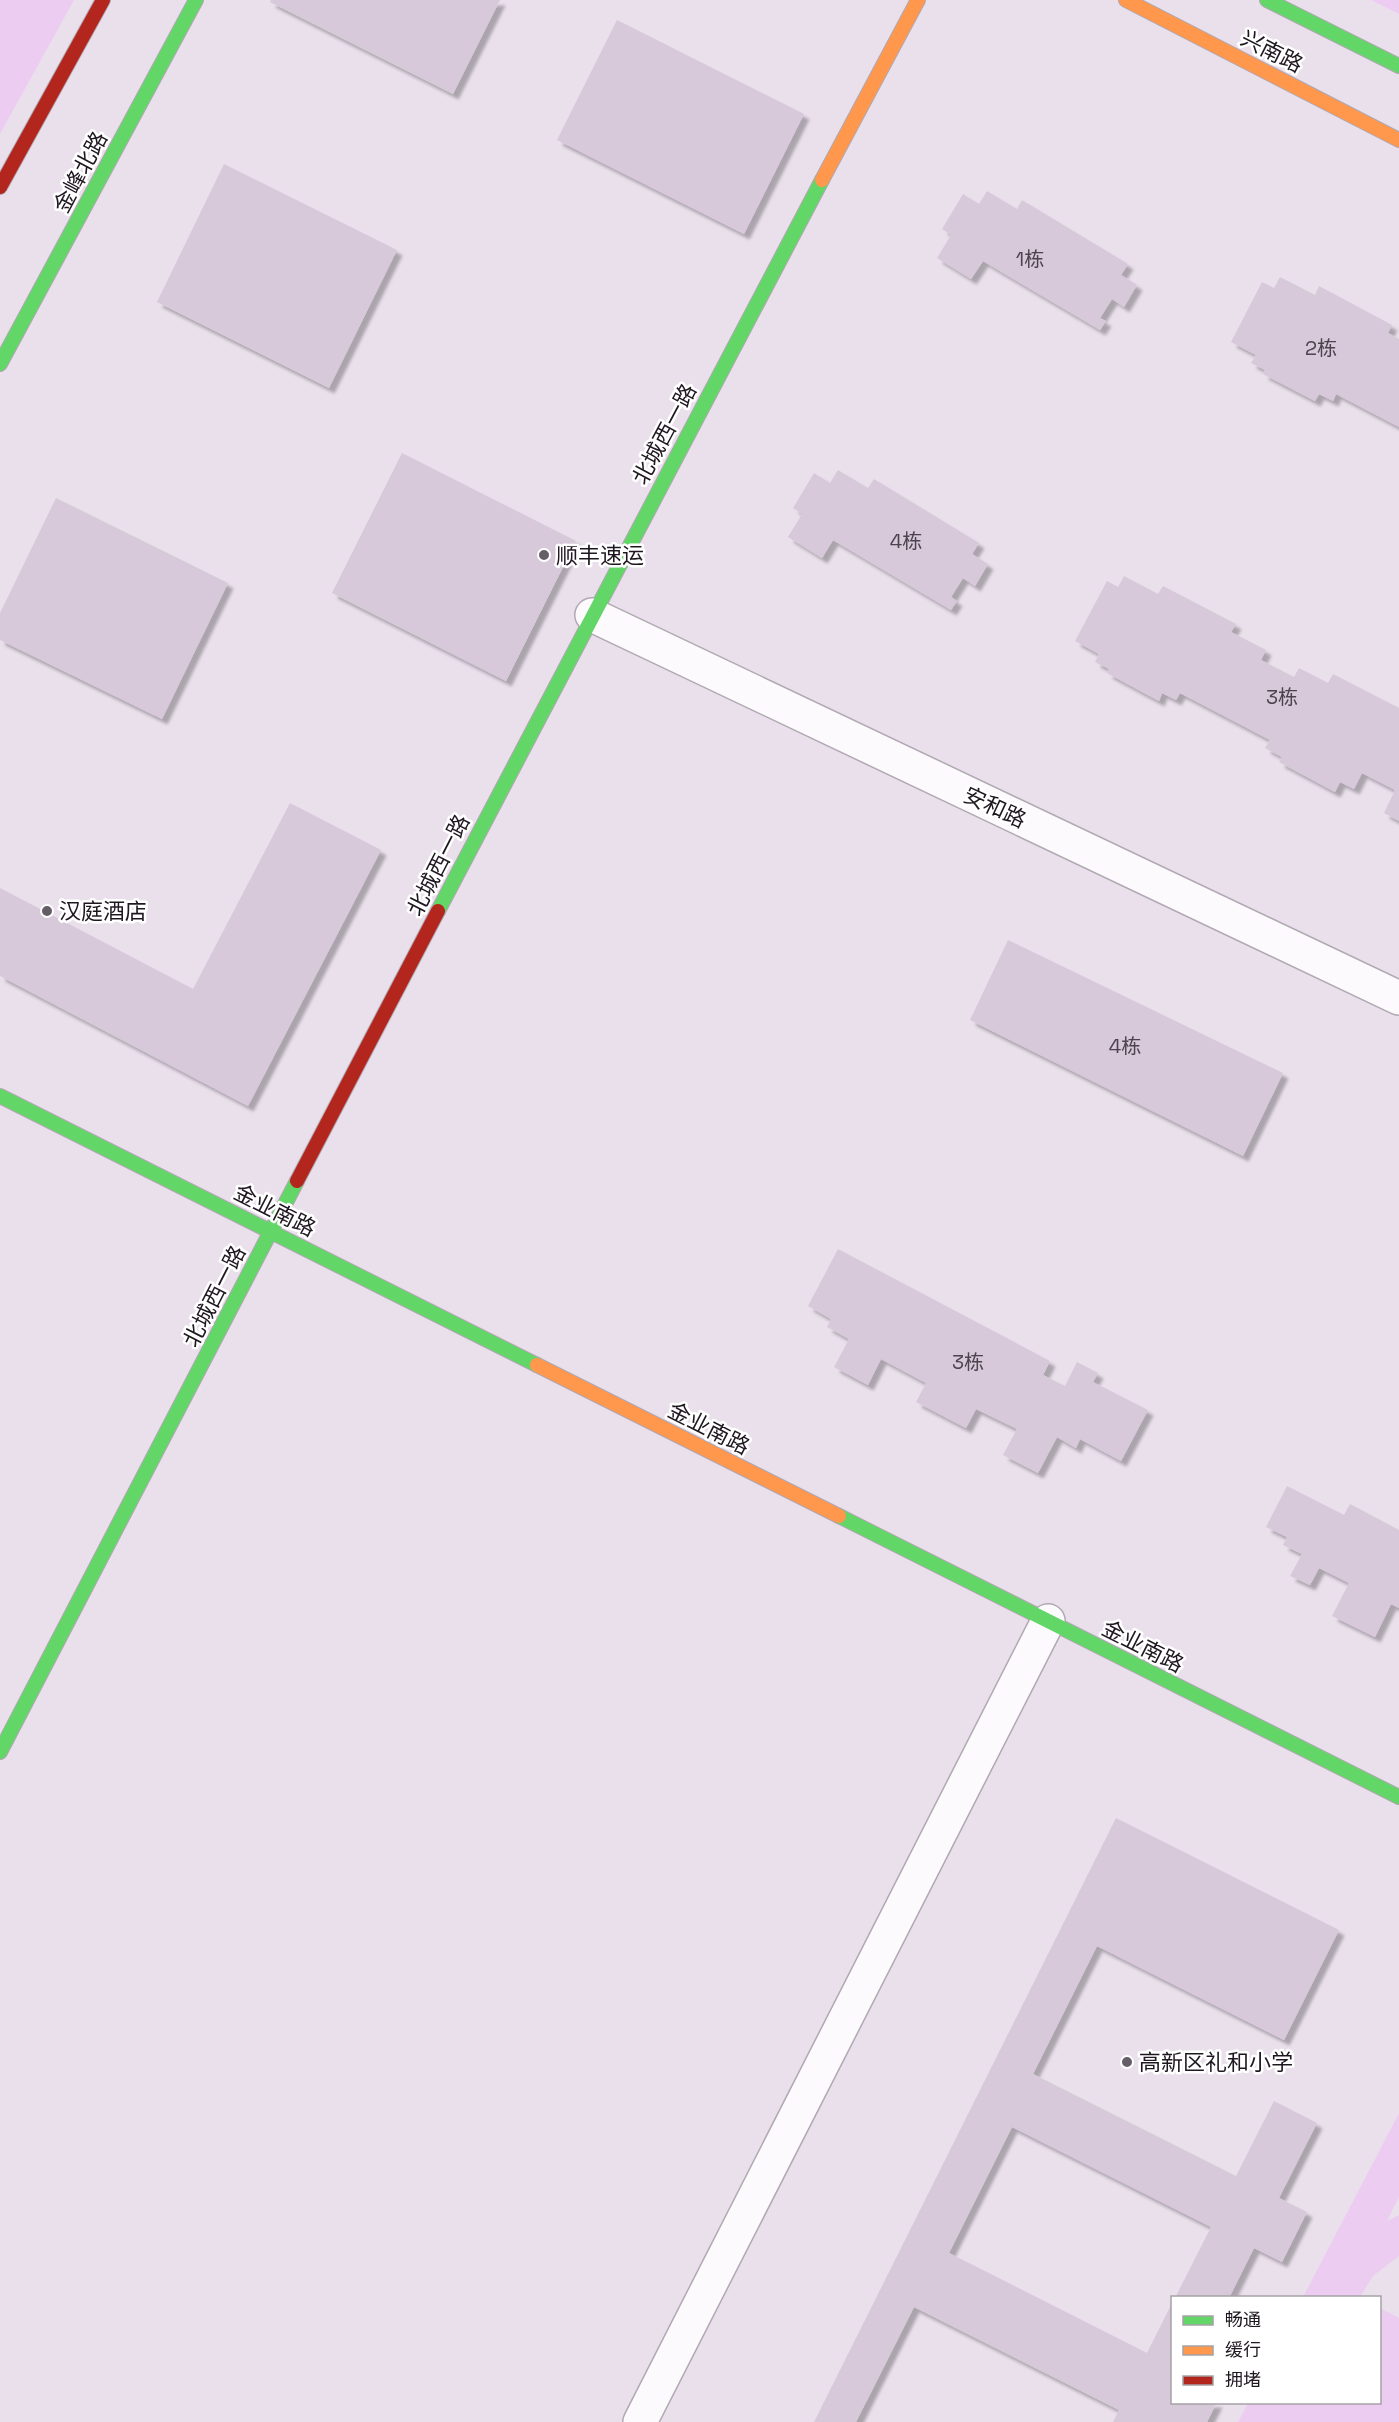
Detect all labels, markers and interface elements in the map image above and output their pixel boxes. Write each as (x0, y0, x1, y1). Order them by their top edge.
street label: 兴南路 (1236, 24, 1308, 78)
street label: 金峰北路 (47, 127, 113, 217)
house number: 1栋 (1016, 246, 1044, 272)
house number: 2栋 (1305, 335, 1337, 361)
street label: 北城西一路 (626, 379, 702, 489)
house number: 4栋 (890, 528, 922, 554)
place label: 顺丰速运 (556, 541, 644, 569)
marker: 顺丰速运 (537, 548, 551, 562)
house number: 3栋 (1266, 684, 1298, 710)
street label: 安和路 (959, 780, 1031, 834)
street label: 北城西一路 (401, 810, 475, 920)
place label: 汉庭酒店 (59, 897, 147, 925)
marker: 汉庭酒店 (40, 904, 54, 918)
house number: 4栋 (1109, 1033, 1141, 1059)
street label: 金业南路 (229, 1178, 321, 1242)
street label: 北城西一路 (177, 1241, 251, 1351)
house number: 3栋 (952, 1349, 984, 1375)
street label: 金业南路 (663, 1396, 755, 1460)
street label: 金业南路 (1097, 1614, 1189, 1678)
place label: 高新区礼和小学 (1139, 2048, 1293, 2076)
marker: 高新区礼和小学 (1120, 2055, 1134, 2069)
legend (1171, 2296, 1381, 2404)
text: 畅通 (1225, 2308, 1261, 2331)
text: 缓行 (1225, 2338, 1261, 2361)
text: 拥堵 (1225, 2368, 1261, 2391)

